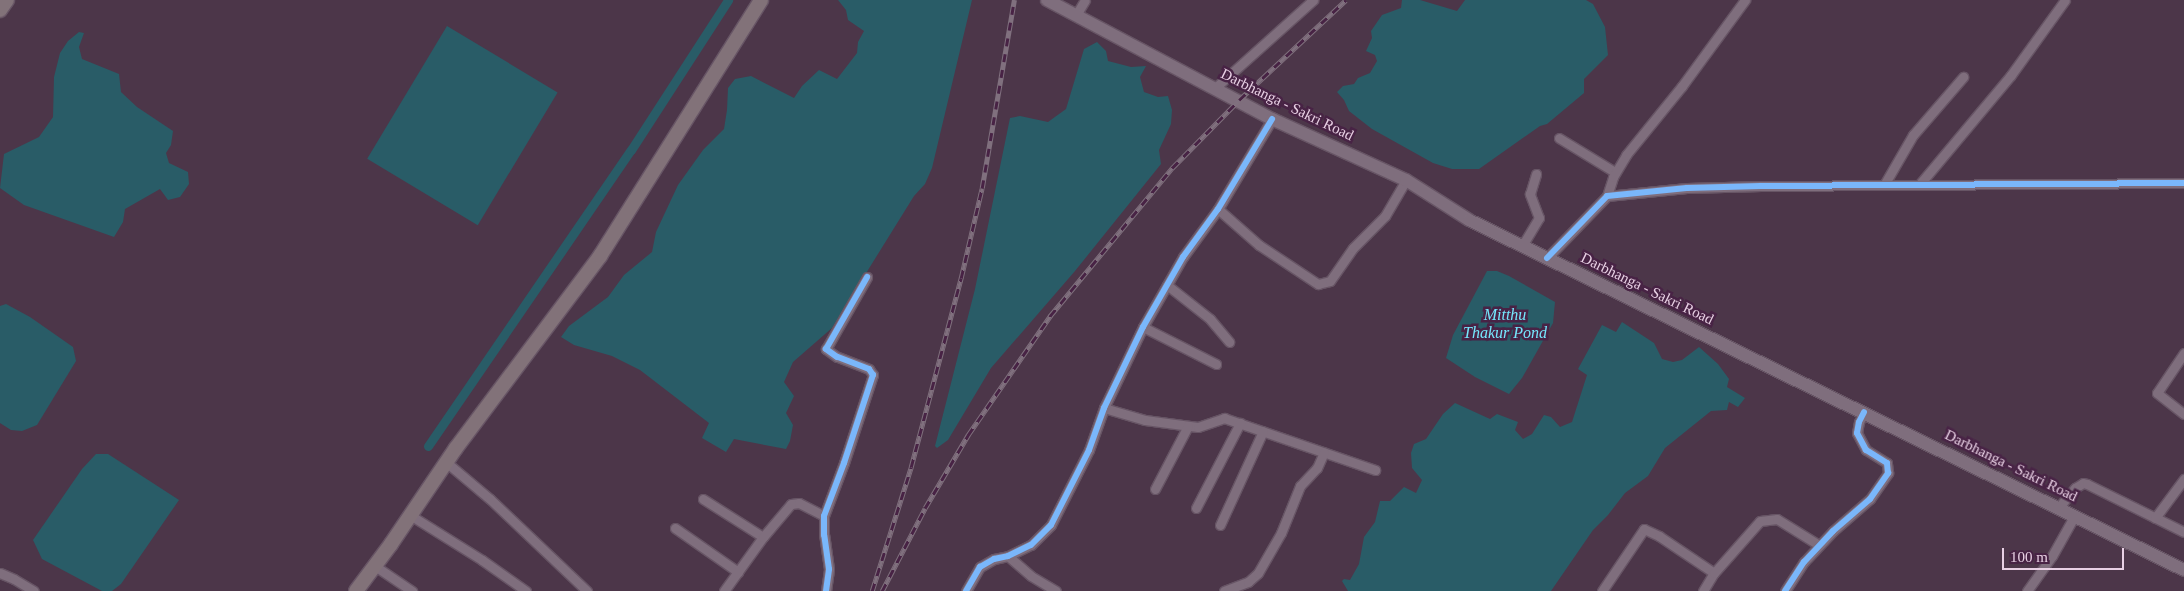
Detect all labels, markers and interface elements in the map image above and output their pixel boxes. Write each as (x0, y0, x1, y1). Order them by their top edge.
street label: Darbhanga - Sakri Road (1218, 65, 1356, 145)
street label: Darbhanga - Sakri Road (1578, 249, 1716, 329)
water label: Mitthu Thakur Pond (1463, 305, 1547, 343)
street label: Darbhanga - Sakri Road (1942, 426, 2080, 506)
scale bar (2004, 538, 2126, 570)
text: 100 m (2010, 549, 2048, 565)

